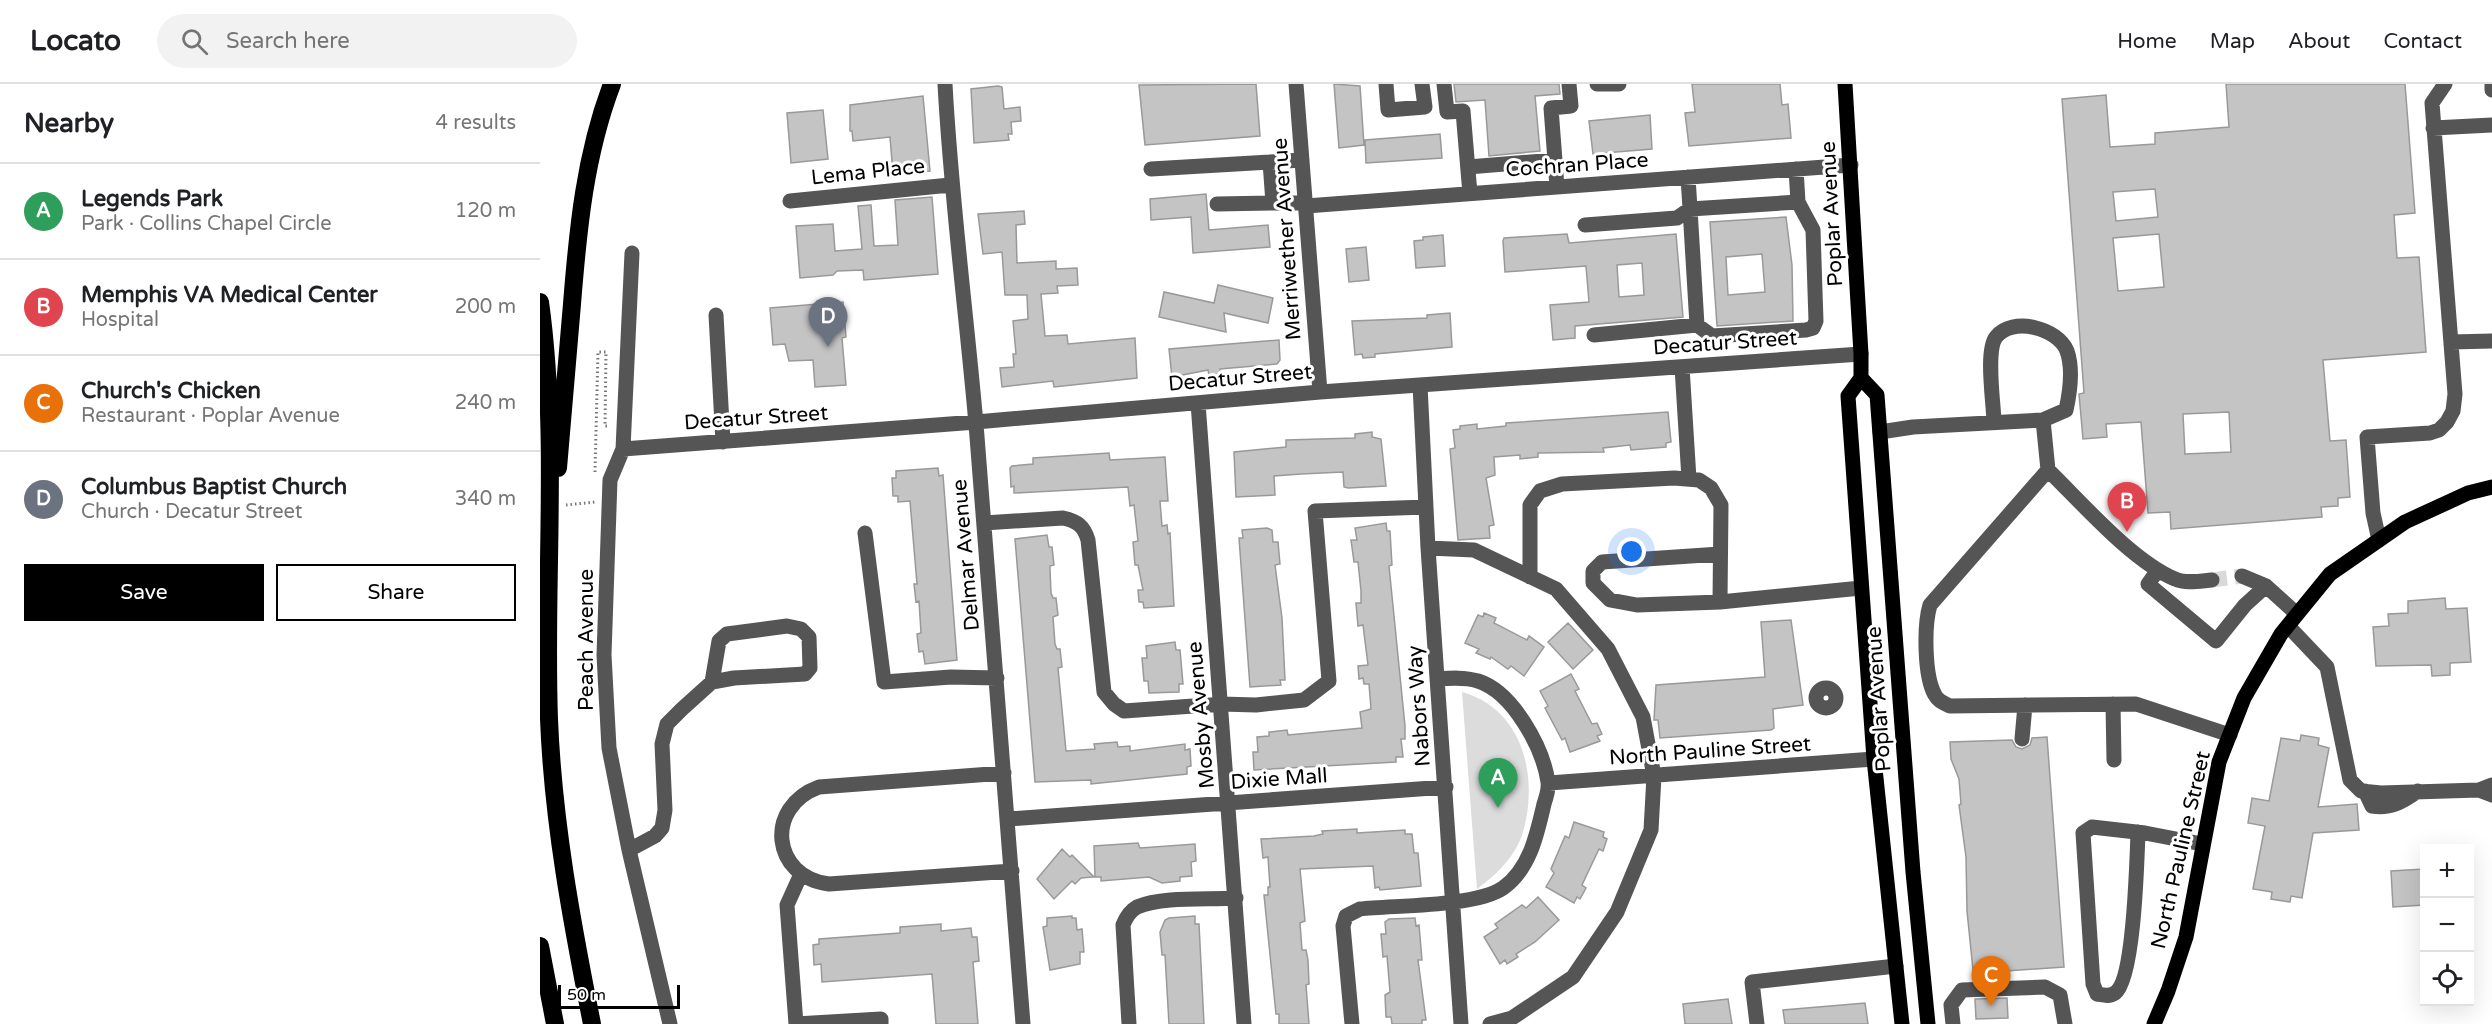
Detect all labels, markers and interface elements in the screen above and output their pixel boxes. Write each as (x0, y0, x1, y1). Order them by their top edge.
search box (157, 14, 577, 68)
text: Locato (30, 24, 121, 58)
icon: search (178, 25, 211, 58)
text: Search here (226, 28, 350, 54)
text: Home (2117, 29, 2177, 54)
text: Map (2210, 29, 2255, 54)
text: About (2288, 29, 2350, 54)
text: Contact (2383, 29, 2462, 54)
text: Nearby (24, 108, 114, 139)
text: 4 results (436, 111, 516, 135)
street label: Merriwether Avenue (1267, 137, 1307, 341)
street label: Poplar Avenue (1816, 141, 1848, 287)
street label: Cochran Place (1505, 148, 1649, 182)
street label: Lema Place (810, 154, 926, 190)
text: Legends Park (81, 186, 223, 212)
text: A (36, 199, 51, 223)
text: 120 m (455, 199, 516, 223)
text: Park · Collins Chapel Circle (81, 212, 332, 236)
text: Memphis VA Medical Center (81, 282, 378, 308)
text: B (37, 295, 50, 319)
text: 200 m (455, 295, 516, 319)
pin: D (808, 298, 848, 347)
text: Hospital (81, 308, 159, 332)
street label: Decatur Street (1652, 325, 1798, 361)
street label: Decatur Street (1167, 359, 1313, 397)
text: Church's Chicken (81, 378, 261, 404)
text: C (37, 391, 50, 415)
text: 240 m (455, 391, 516, 415)
street label: Decatur Street (683, 400, 829, 436)
text: Restaurant · Poplar Avenue (81, 404, 340, 428)
text: Columbus Baptist Church (81, 474, 347, 500)
street label: Delmar Avenue (947, 478, 985, 632)
pin: B (2108, 482, 2146, 532)
text: D (36, 487, 51, 511)
text: 340 m (455, 487, 516, 511)
text: Church · Decatur Street (81, 500, 302, 524)
your location (1617, 537, 1646, 566)
button: Save (24, 564, 264, 621)
button: Share (276, 564, 516, 621)
street label: Peach Avenue (574, 569, 599, 711)
street label: Poplar Avenue (1861, 625, 1897, 772)
street label: Mosby Avenue (1182, 640, 1220, 790)
street label: Nabors Way (1402, 644, 1436, 768)
street label: North Pauline Street (1608, 731, 1812, 771)
street label: North Pauline Street (2146, 749, 2216, 951)
pin: A (1478, 758, 1518, 808)
street label: Dixie Mall (1230, 763, 1328, 795)
map controls (2420, 844, 2474, 1006)
button: + (2420, 844, 2474, 898)
button: − (2420, 898, 2474, 952)
button: locate (2420, 952, 2474, 1006)
pin: C (1972, 956, 2010, 1006)
scale bar (558, 982, 680, 1010)
text: 50 m (567, 985, 606, 1005)

